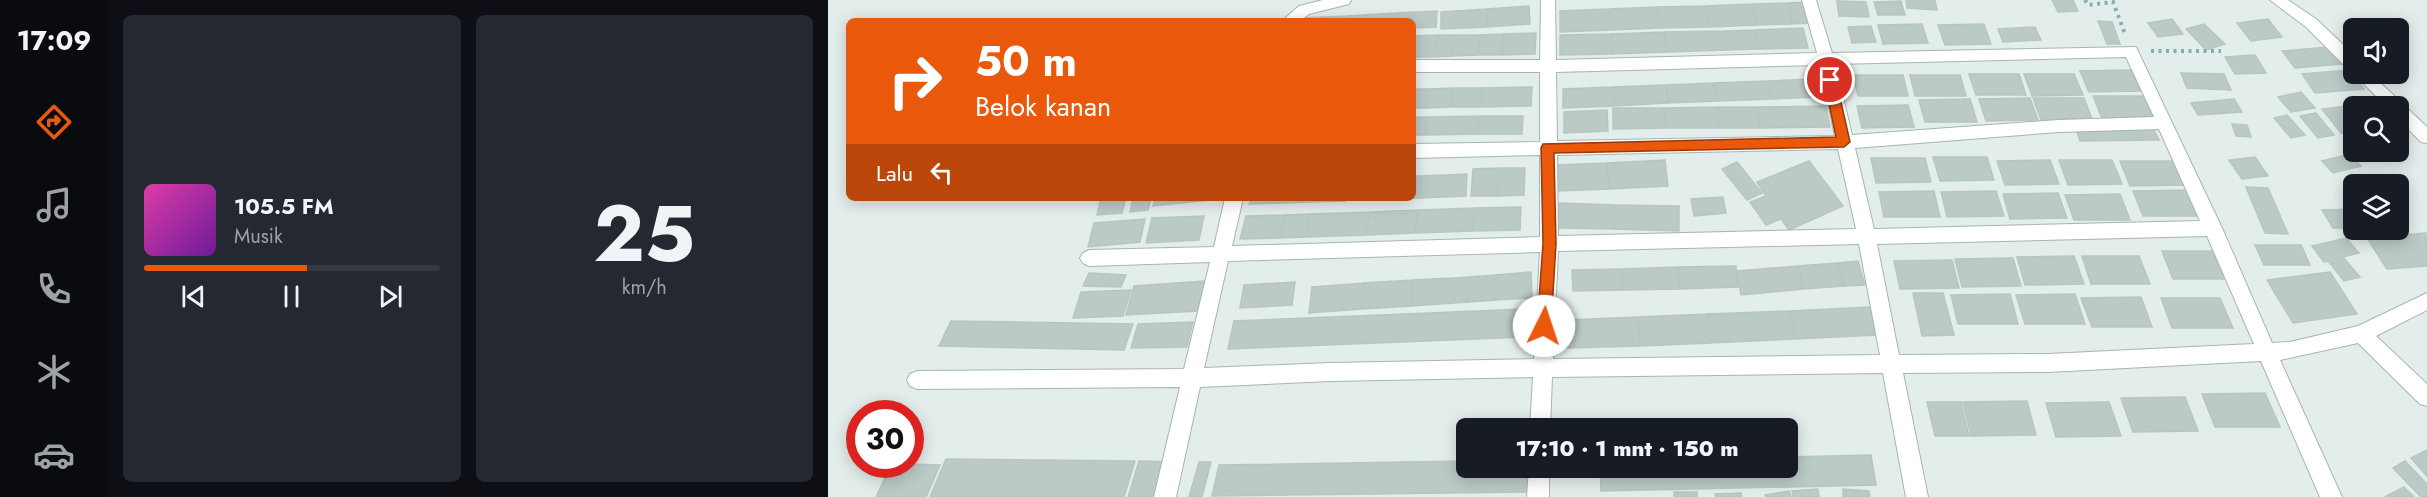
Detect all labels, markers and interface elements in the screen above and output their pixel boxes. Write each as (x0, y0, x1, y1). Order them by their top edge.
map controls (2343, 18, 2409, 240)
button: sound (2343, 18, 2409, 84)
text: 17:09 (17, 21, 91, 60)
text: 50 m (975, 31, 1077, 92)
icon: right (876, 42, 954, 120)
pin (1804, 54, 1855, 105)
icon: arrive (1813, 63, 1846, 96)
text: Belok kanan (975, 87, 1111, 126)
button: search (2343, 96, 2409, 162)
icon: directions (33, 101, 75, 143)
icon: left (925, 156, 958, 189)
text: Lalu (876, 157, 913, 189)
button: layers (2343, 174, 2409, 240)
text: 25 (594, 178, 695, 290)
icon: music (33, 184, 75, 226)
text: 105.5 FM (234, 190, 334, 222)
text: Musik (234, 222, 283, 251)
icon: phone (33, 268, 75, 310)
text: km/h (622, 273, 667, 302)
icon: previous (177, 280, 210, 313)
icon: pause (275, 280, 308, 313)
icon: next (374, 280, 407, 313)
position arrow (1512, 294, 1576, 358)
icon: climate (33, 351, 75, 393)
speed limit sign: 30 (846, 400, 924, 478)
text: 17:10 · 1 mnt · 150 m (1515, 432, 1739, 464)
icon: car (33, 434, 75, 476)

